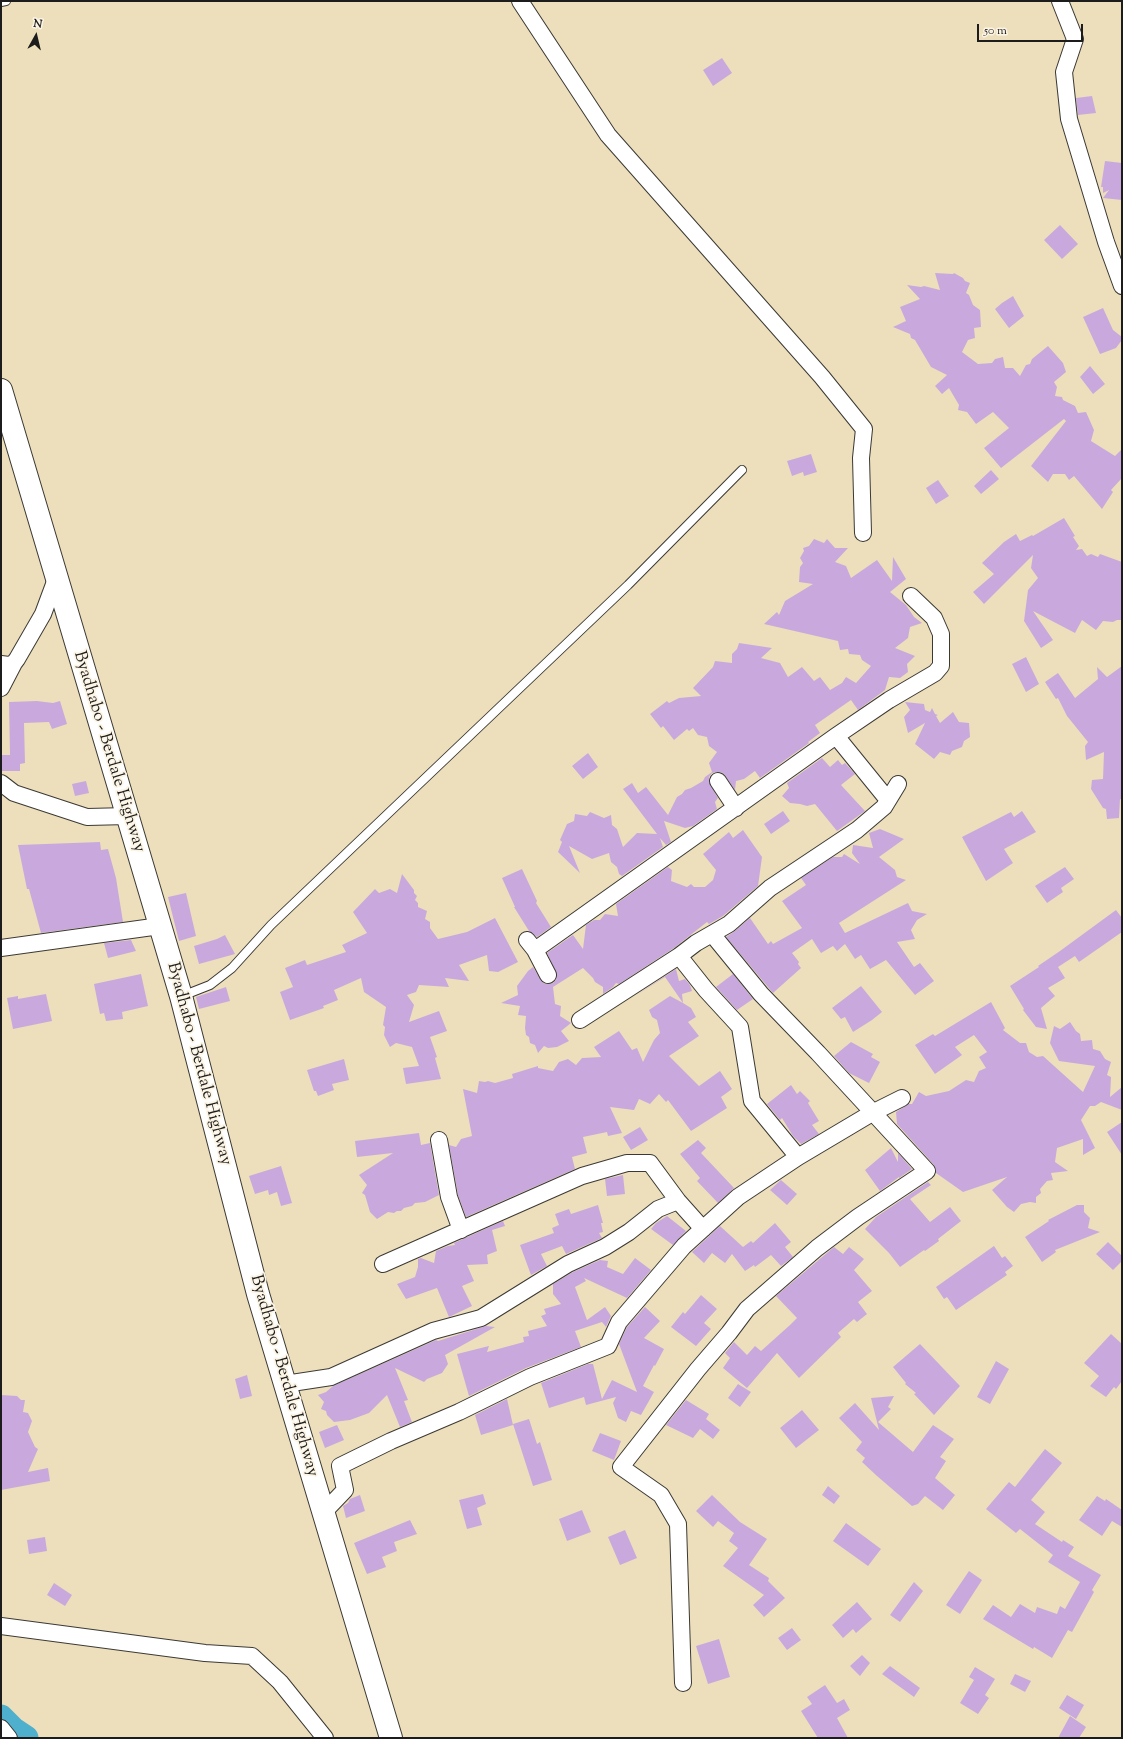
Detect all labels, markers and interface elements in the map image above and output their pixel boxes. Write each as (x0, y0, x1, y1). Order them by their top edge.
north arrow (16, 16, 56, 56)
text: N (32, 16, 43, 33)
scale bar (979, 16, 1085, 42)
text: 50 m (984, 22, 1007, 40)
street label: Byadhabo - Berdale Highway (68, 649, 148, 855)
street label: Byadhabo - Berdale Highway (161, 960, 235, 1168)
street label: Byadhabo - Berdale Highway (244, 1273, 322, 1479)

